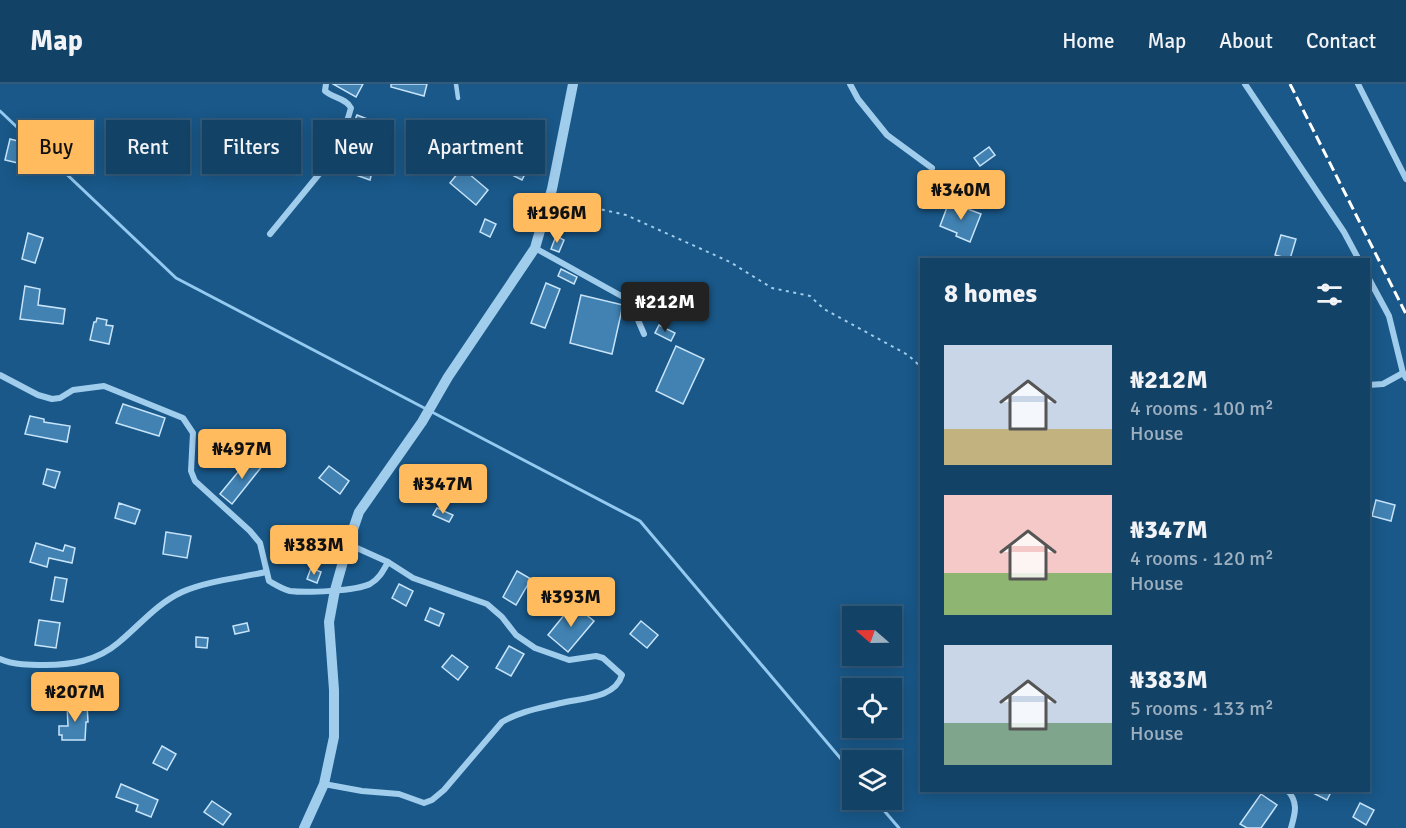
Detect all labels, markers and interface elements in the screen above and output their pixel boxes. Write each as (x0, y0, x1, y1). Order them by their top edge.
text: Map (30, 24, 83, 58)
text: Home (1062, 28, 1115, 54)
text: Map (1148, 28, 1186, 54)
text: About (1219, 28, 1273, 54)
text: Contact (1306, 28, 1376, 54)
chip: Buy (18, 120, 94, 174)
chip: Rent (106, 120, 190, 174)
chip: Filters (202, 120, 301, 174)
chip: New (313, 120, 394, 174)
chip: Apartment (406, 120, 545, 174)
pin: ₦340M (919, 170, 1003, 221)
text: ₦340M (931, 177, 991, 202)
pin: ₦196M (515, 193, 599, 244)
text: ₦196M (527, 200, 587, 225)
text: 8 homes (944, 278, 1037, 310)
icon: filters (1313, 278, 1346, 311)
pin: ₦212M (623, 282, 707, 333)
text: ₦212M (635, 289, 695, 314)
text: ₦212M (1130, 364, 1208, 396)
icon: home (992, 369, 1064, 441)
text: 4 rooms · 100 m² (1130, 396, 1274, 421)
text: House (1130, 421, 1184, 446)
pin: ₦497M (200, 429, 284, 480)
text: ₦497M (212, 436, 272, 461)
pin: ₦347M (401, 464, 485, 515)
text: ₦347M (413, 471, 473, 496)
text: ₦347M (1130, 514, 1208, 546)
icon: home (992, 519, 1064, 591)
pin: ₦383M (272, 525, 356, 576)
text: ₦383M (284, 532, 344, 557)
text: 4 rooms · 120 m² (1130, 546, 1274, 571)
text: House (1130, 571, 1184, 596)
pin: ₦393M (529, 577, 613, 628)
text: ₦393M (541, 584, 601, 609)
north arrow (842, 606, 902, 666)
map controls (842, 606, 902, 810)
text: ₦383M (1130, 664, 1208, 696)
icon: home (992, 669, 1064, 741)
pin: ₦207M (33, 672, 117, 723)
button: locate (842, 678, 902, 738)
text: ₦207M (45, 679, 105, 704)
text: 5 rooms · 133 m² (1130, 696, 1274, 721)
text: House (1130, 721, 1184, 746)
button: layers (842, 750, 902, 810)

